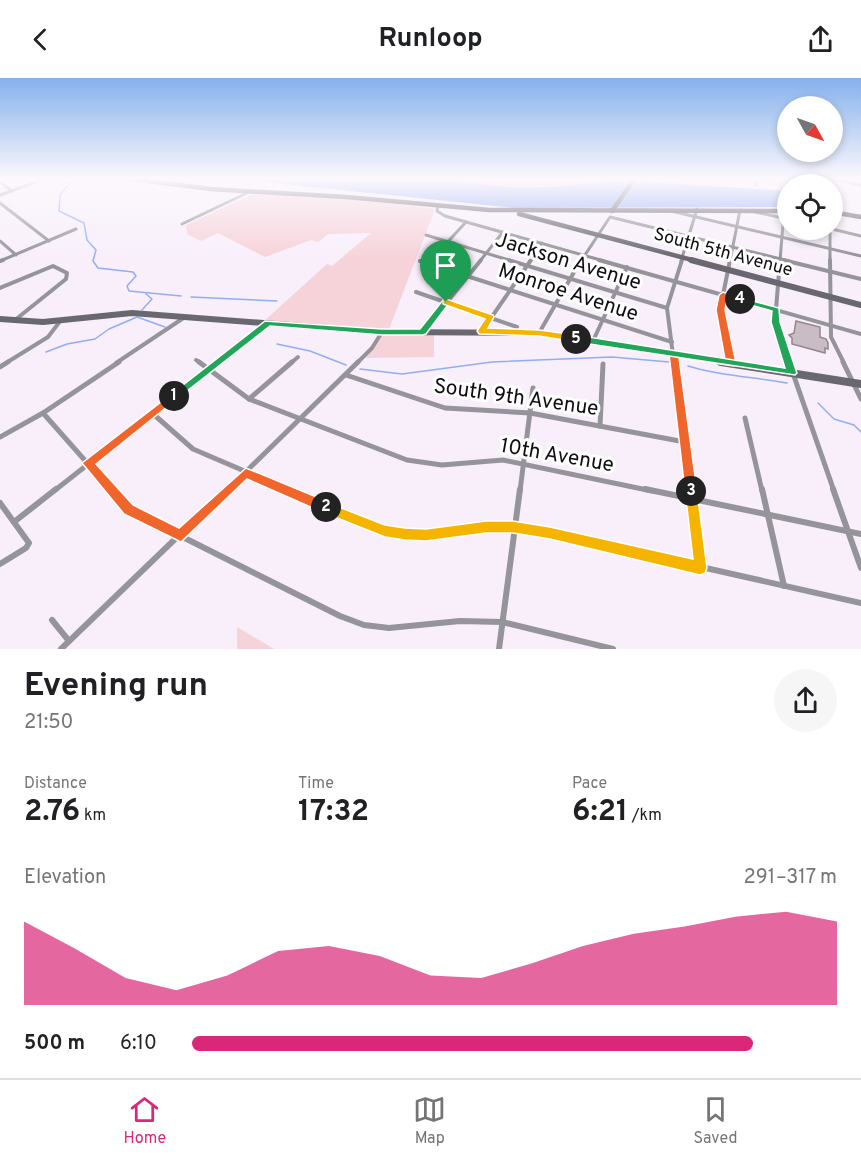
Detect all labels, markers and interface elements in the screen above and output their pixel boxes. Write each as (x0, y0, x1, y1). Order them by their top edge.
text: Runloop (378, 22, 483, 56)
icon: back (24, 23, 57, 56)
icon: share (804, 23, 837, 56)
north arrow (777, 96, 843, 162)
map controls (777, 96, 843, 240)
button: locate (777, 174, 843, 240)
street label: South 5th Avenue (651, 223, 795, 283)
street label: Jackson Avenue (492, 227, 644, 297)
pin (420, 240, 471, 302)
icon: arrive (429, 249, 462, 282)
street label: Monroe Avenue (494, 258, 642, 328)
pin: 4 (725, 284, 755, 314)
text: 4 (735, 289, 745, 309)
pin: 5 (561, 324, 591, 354)
text: 5 (571, 329, 581, 349)
street label: South 9th Avenue (432, 373, 600, 423)
pin: 1 (159, 381, 189, 411)
text: 1 (171, 386, 177, 406)
street label: 10th Avenue (498, 433, 616, 479)
pin: 3 (676, 476, 706, 506)
text: 3 (686, 481, 696, 501)
pin: 2 (311, 492, 341, 522)
text: 2 (321, 497, 331, 517)
text: Evening run (24, 666, 208, 708)
button: share (774, 669, 837, 732)
text: 21:50 (24, 710, 73, 736)
text: Distance (24, 774, 87, 794)
text: Time (298, 774, 334, 794)
text: Pace (572, 774, 607, 794)
text: 2.76 (24, 794, 80, 831)
text: 17:32 (298, 794, 369, 831)
text: 6:21 (572, 794, 628, 831)
text: km (80, 806, 106, 826)
text: /km (628, 806, 662, 826)
text: Elevation (24, 865, 106, 891)
text: 291–317 m (744, 865, 837, 891)
text: 500 m (24, 1031, 85, 1057)
text: 6:10 (120, 1031, 157, 1057)
tab: Home (124, 1093, 166, 1149)
tab: Map (413, 1093, 446, 1149)
tab: Saved (693, 1093, 737, 1149)

